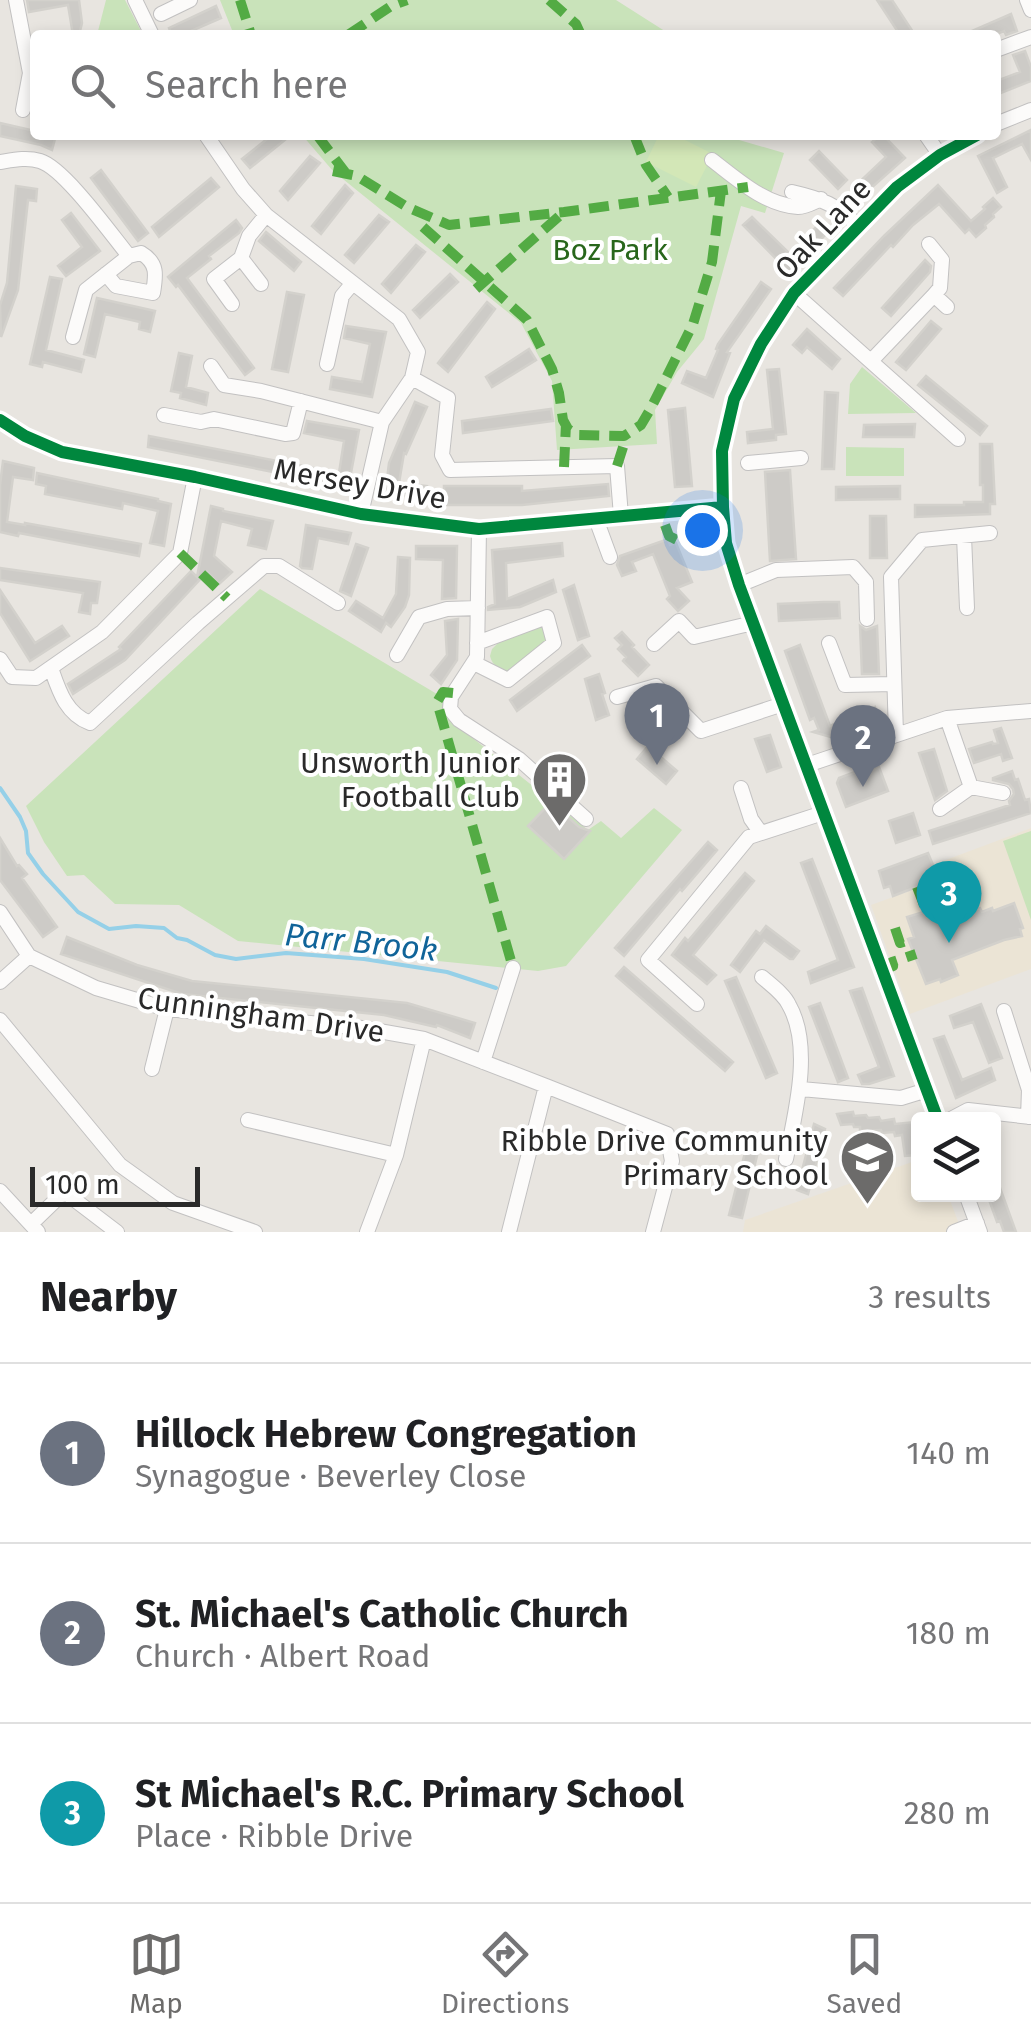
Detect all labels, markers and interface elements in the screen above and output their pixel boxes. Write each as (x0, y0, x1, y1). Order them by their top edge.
search box (30, 30, 1001, 140)
icon: search (65, 58, 120, 113)
text: Search here (145, 62, 348, 108)
street label: Oak Lane (767, 171, 879, 287)
park label: Boz Park (552, 232, 668, 268)
street label: Mersey Drive (271, 451, 449, 517)
your location (677, 505, 728, 556)
pin: 1 (624, 682, 690, 765)
pin: 2 (830, 704, 896, 787)
place label: Unsworth Junior Football Club (300, 745, 520, 815)
building icon: Unsworth Junior Football Club (529, 750, 589, 829)
pin: 3 (916, 860, 982, 943)
water label: Parr Brook (283, 915, 439, 969)
street label: Cunningham Drive (135, 980, 387, 1050)
map controls (911, 1112, 1001, 1202)
button: layers (911, 1112, 1001, 1202)
place label: Ribble Drive Community Primary School (500, 1123, 828, 1193)
school or university icon: Ribble Drive Community Primary School (837, 1128, 897, 1207)
scale bar (30, 1162, 200, 1206)
text: 100 m (45, 1168, 120, 1201)
text: Nearby (40, 1272, 177, 1322)
text: 3 results (868, 1278, 991, 1316)
text: Hillock Hebrew Congregation (135, 1411, 637, 1457)
text: 1 (65, 1434, 80, 1472)
text: 140 m (906, 1434, 991, 1472)
text: Synagogue · Beverley Close (135, 1457, 526, 1495)
text: St. Michael's Catholic Church (135, 1591, 629, 1637)
text: 2 (64, 1614, 81, 1652)
text: 180 m (906, 1614, 991, 1652)
text: Church · Albert Road (135, 1637, 430, 1675)
text: St Michael's R.C. Primary School (135, 1771, 684, 1817)
text: 3 (64, 1794, 81, 1832)
text: 280 m (904, 1794, 991, 1832)
text: Place · Ribble Drive (135, 1817, 413, 1855)
tab: Map (129, 1927, 184, 2020)
tab: Directions (441, 1927, 569, 2020)
tab: Saved (827, 1927, 902, 2020)

